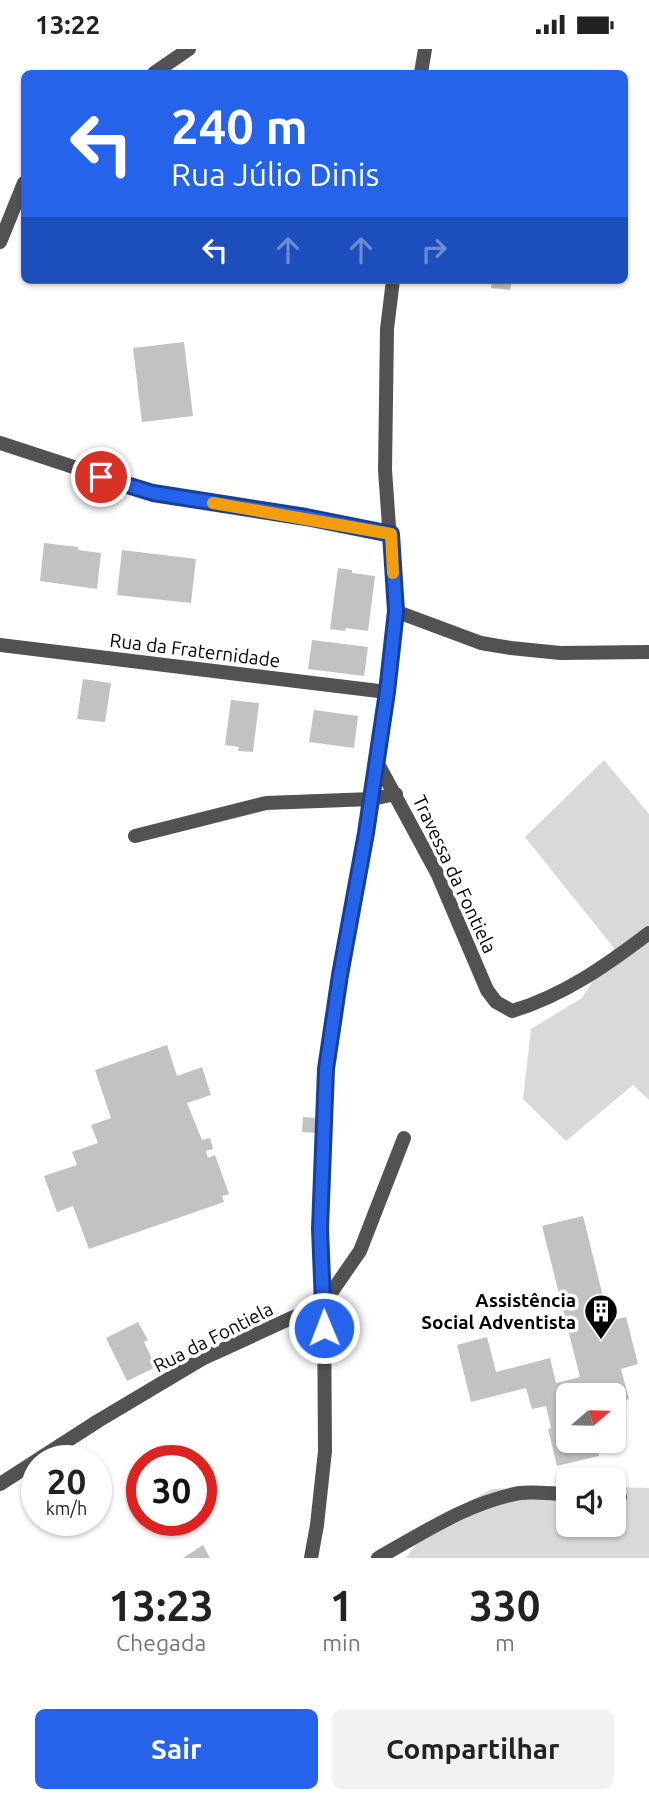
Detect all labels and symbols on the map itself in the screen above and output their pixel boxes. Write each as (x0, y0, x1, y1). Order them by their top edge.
pin (71, 447, 131, 507)
street label: Rua da Fraternidade (108, 629, 282, 671)
street label: Travessa da Fontiela (409, 792, 501, 956)
place label: Assistência Social Adventista (421, 1289, 576, 1333)
position arrow (287, 1291, 361, 1365)
building icon: Assistência Social Adventista (582, 1292, 620, 1341)
street label: Rua da Fontiela (149, 1297, 277, 1377)
north arrow (556, 1383, 626, 1453)
speed limit sign: 30 (126, 1445, 217, 1536)

